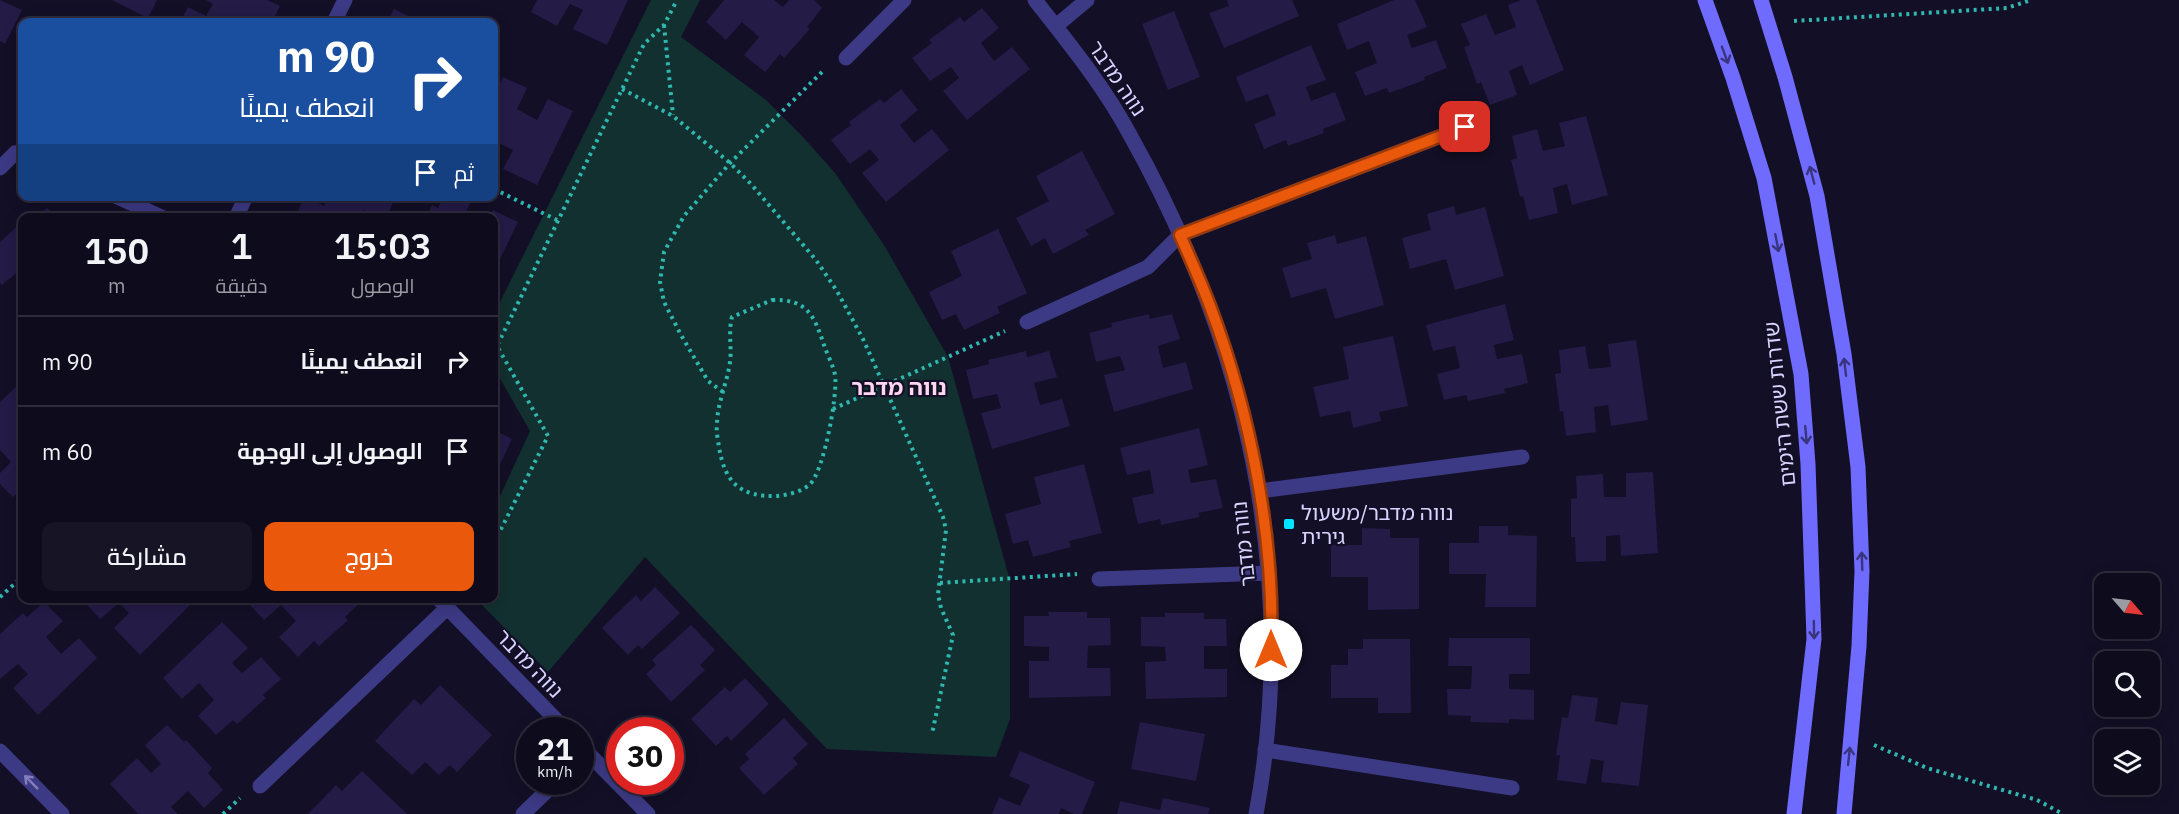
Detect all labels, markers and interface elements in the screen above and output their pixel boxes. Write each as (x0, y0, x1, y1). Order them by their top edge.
text: 90 m (277, 29, 375, 84)
street label: נווה מדבר (1082, 35, 1154, 121)
icon: right (396, 42, 474, 120)
one-way arrow (1720, 45, 1731, 64)
text: انعطف يمينًا (239, 89, 375, 124)
pin (1439, 101, 1490, 152)
icon: arrive (1448, 110, 1481, 143)
icon: arrive (409, 156, 442, 189)
text: ثم (454, 158, 474, 187)
one-way arrow (1806, 166, 1817, 185)
text: 1 (231, 222, 252, 269)
text: 15:03 (334, 222, 432, 269)
text: 150 (84, 227, 149, 274)
one-way arrow (1772, 232, 1783, 252)
text: m (108, 272, 125, 299)
text: دقيقة (215, 272, 267, 299)
text: الوصول (351, 272, 415, 299)
street label: שדרות ששת הימים (1756, 320, 1802, 488)
icon: right (441, 345, 474, 378)
text: انعطف يمينًا (301, 346, 423, 375)
text: 90 m (42, 347, 93, 376)
one-way arrow (1840, 358, 1851, 378)
district label: נווה מדבר (851, 372, 947, 401)
one-way arrow (1801, 425, 1812, 445)
icon: arrive (441, 435, 474, 468)
text: الوصول إلى الوجهة (237, 436, 423, 465)
text: 60 m (42, 437, 93, 466)
place label: נווה מדבר/משעול גירית (1301, 498, 1454, 550)
street label: נווה מדבר (1225, 500, 1261, 588)
marker: נווה מדבר/משעול גירית (1282, 517, 1296, 531)
button: مشاركة (42, 522, 252, 591)
button: خروج (264, 522, 474, 591)
one-way arrow (1856, 552, 1867, 572)
north arrow (2094, 573, 2160, 639)
map controls (2094, 573, 2160, 795)
position arrow (1239, 618, 1303, 682)
one-way arrow (1808, 619, 1820, 639)
street label: נווה מדבר (490, 622, 570, 704)
button: search (2094, 651, 2160, 717)
speed limit sign: 30 (606, 717, 684, 795)
text: 21 (537, 729, 573, 768)
button: layers (2094, 729, 2160, 795)
one-way arrow (1844, 746, 1855, 766)
text: km/h (537, 762, 573, 781)
one-way arrow (24, 775, 38, 790)

